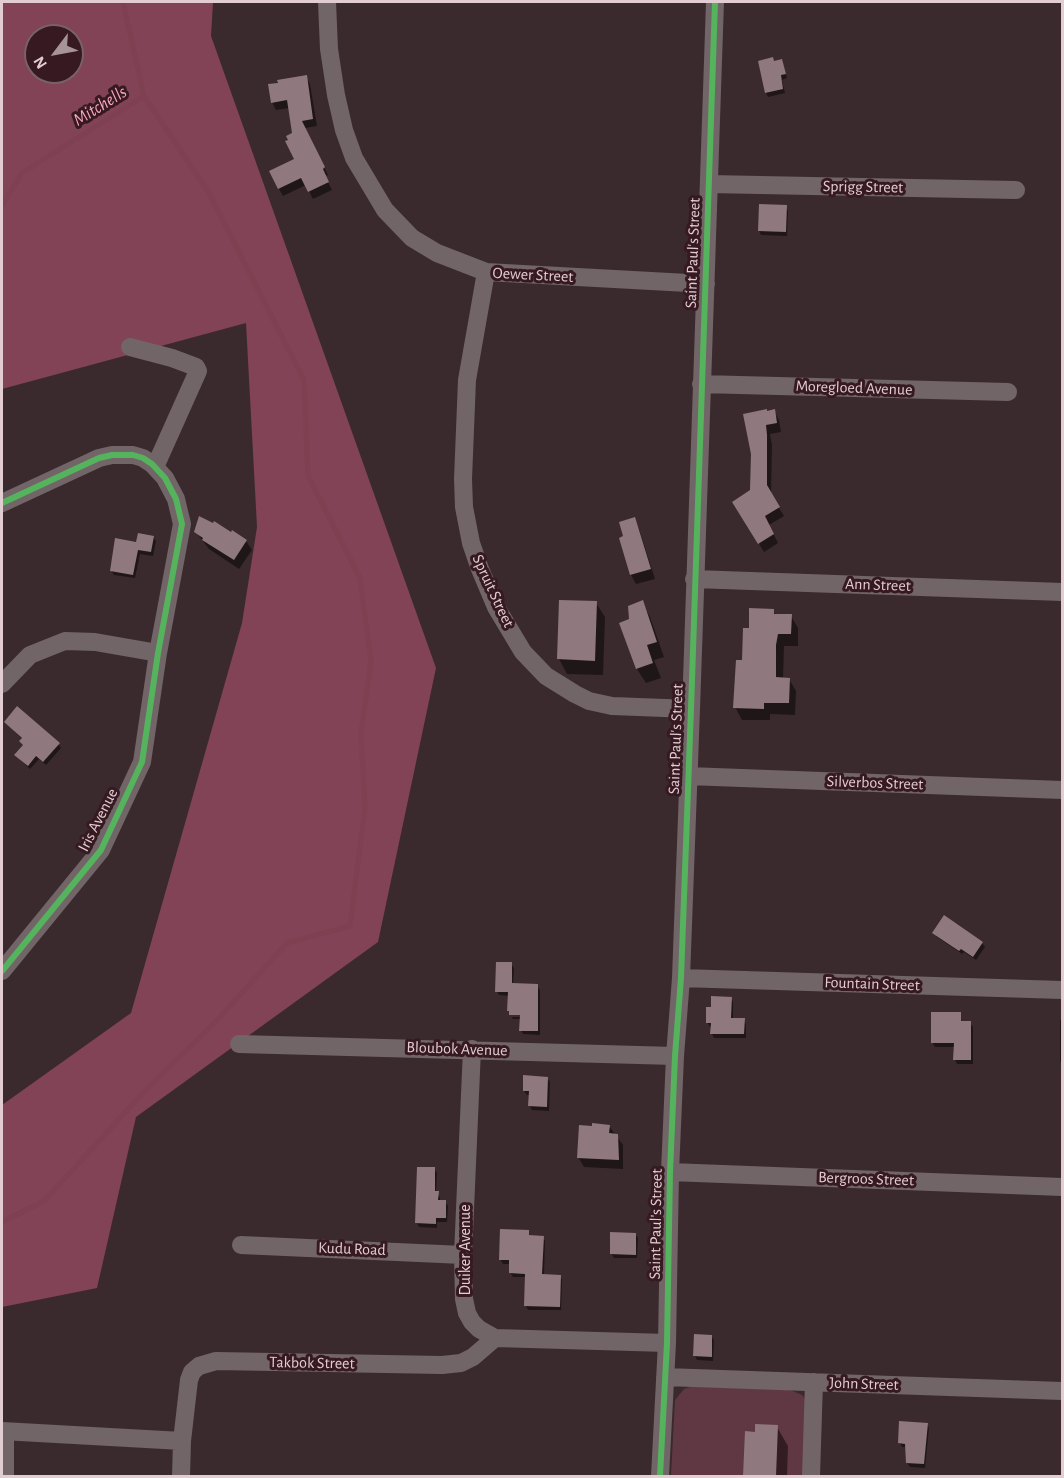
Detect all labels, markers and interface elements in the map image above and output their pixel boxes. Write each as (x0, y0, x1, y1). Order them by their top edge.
north arrow (24, 24, 84, 84)
text: N (31, 54, 50, 71)
water label: Mitchells (69, 81, 131, 131)
street label: Sprigg Street (823, 177, 903, 197)
street label: Saint Paul's Street (681, 197, 705, 309)
street label: Oewer Street (492, 263, 574, 287)
street label: Moregloed Avenue (795, 376, 913, 400)
street label: Spruit Street (468, 552, 518, 630)
street label: Ann Street (845, 574, 911, 596)
street label: Saint Paul's Street (664, 683, 688, 795)
street label: Silverbos Street (826, 772, 924, 794)
street label: Iris Avenue (74, 785, 122, 855)
street label: Fountain Street (824, 973, 920, 995)
street label: Bloubok Avenue (406, 1038, 508, 1060)
street label: Saint Paul's Street (645, 1168, 667, 1280)
street label: Bergroos Street (818, 1168, 914, 1190)
street label: Duiker Avenue (455, 1204, 475, 1296)
street label: Kudu Road (318, 1238, 386, 1260)
street label: Takbok Street (269, 1353, 355, 1373)
street label: John Street (829, 1373, 899, 1395)

